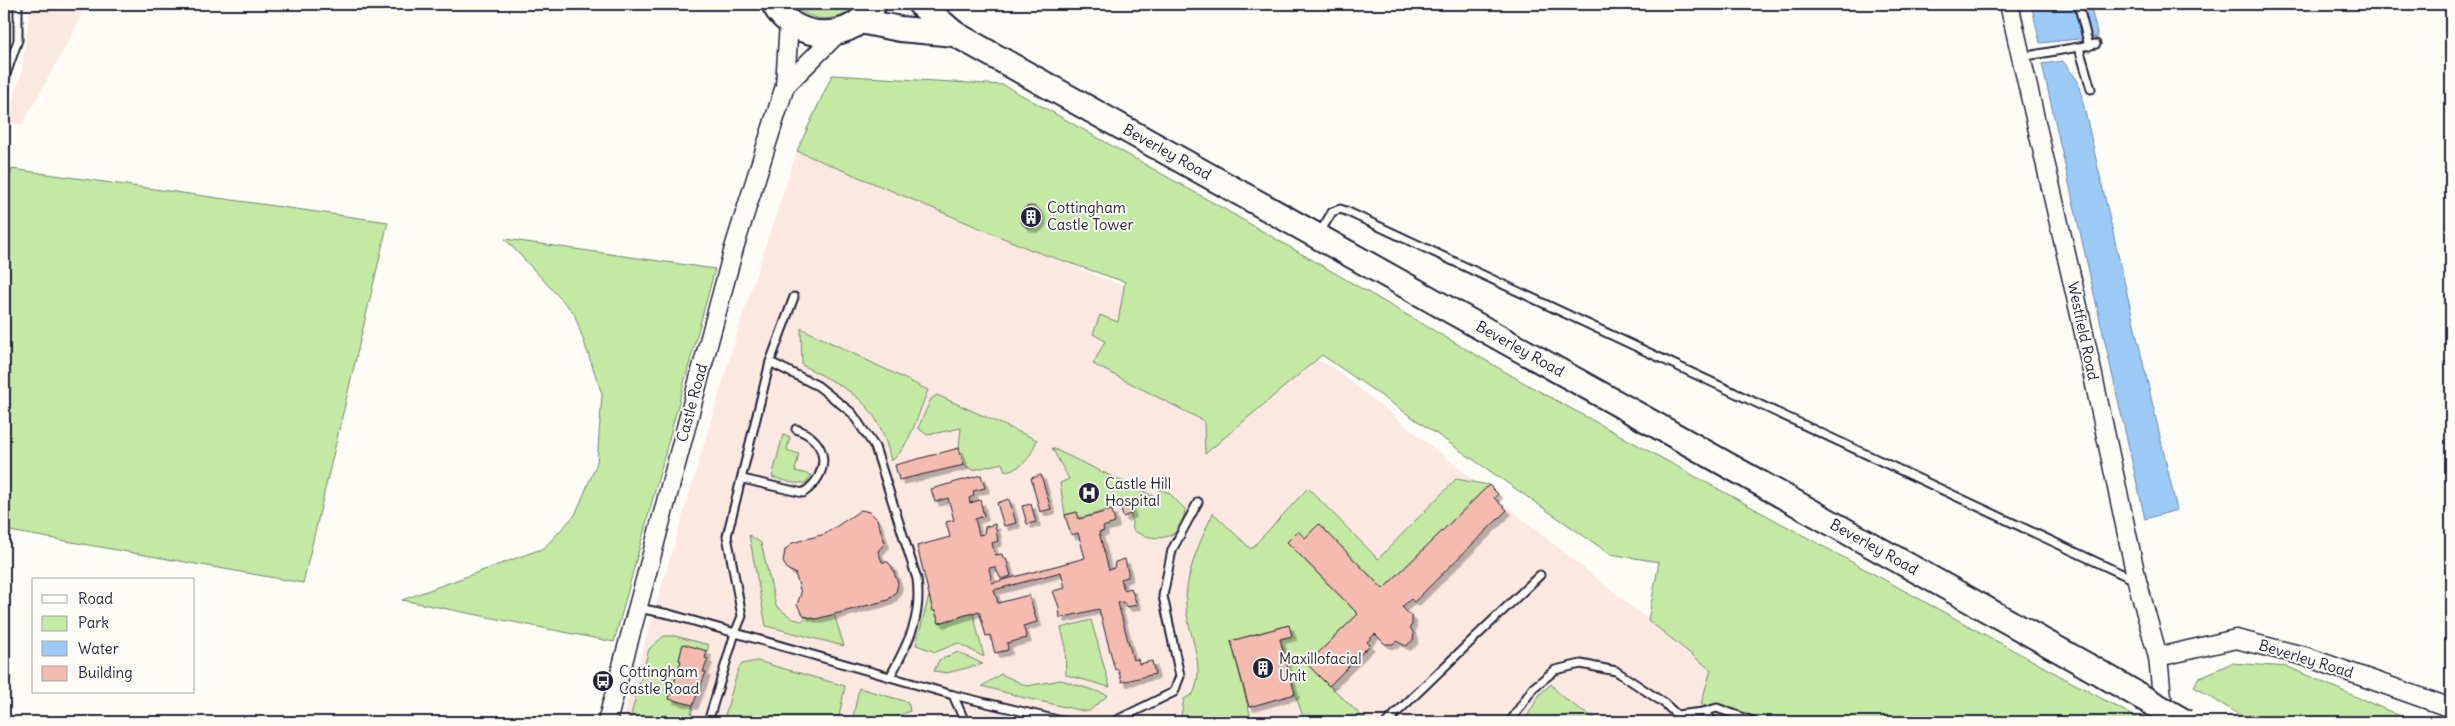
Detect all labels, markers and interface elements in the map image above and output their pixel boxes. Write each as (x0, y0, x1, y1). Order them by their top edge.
street label: Beverley Road (1120, 119, 1215, 184)
place label: Cottingham Castle Tower (1047, 198, 1134, 234)
building icon: Cottingham Castle Tower (1019, 205, 1043, 229)
street label: Westfield Road (2064, 280, 2103, 382)
street label: Beverley Road (1473, 316, 1568, 381)
street label: Castle Road (672, 361, 711, 444)
place label: Castle Hill Hospital (1105, 474, 1171, 510)
hospital icon: Castle Hill Hospital (1077, 481, 1101, 505)
street label: Beverley Road (1827, 514, 1922, 579)
legend (32, 578, 195, 694)
text: Road (78, 589, 113, 608)
text: Park (78, 613, 109, 632)
street label: Beverley Road (2256, 635, 2356, 682)
text: Water (78, 639, 119, 658)
place label: Maxillofacial Unit (1279, 649, 1362, 685)
building icon: Maxillofacial Unit (1251, 656, 1275, 680)
place label: Cottingham Castle Road (619, 662, 700, 698)
text: Building (78, 663, 133, 682)
bus stop icon: Cottingham Castle Road (591, 669, 615, 693)

